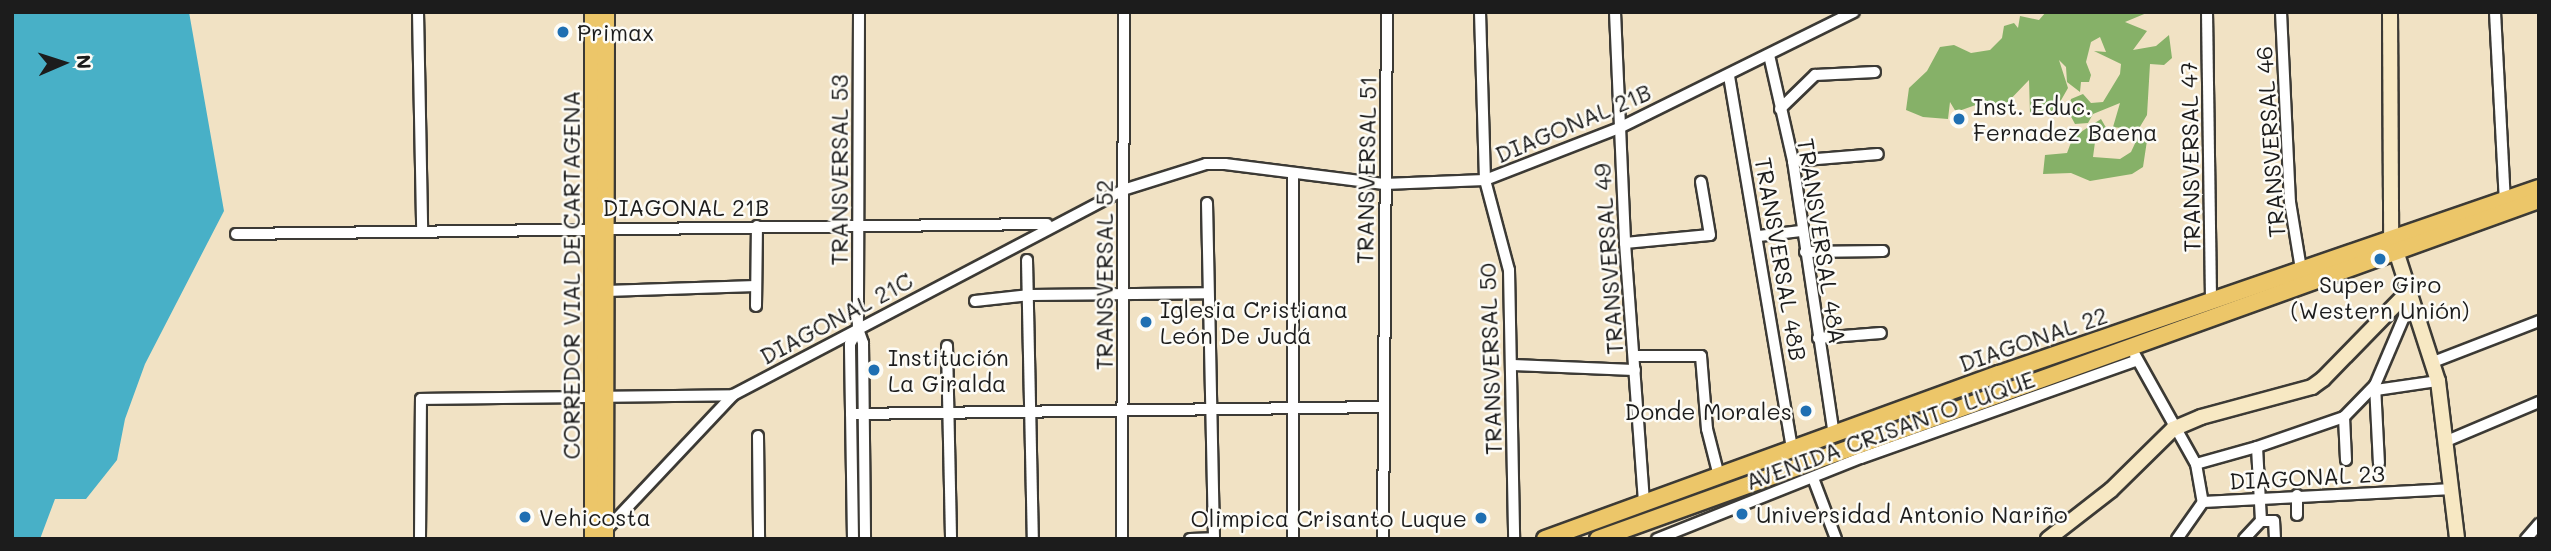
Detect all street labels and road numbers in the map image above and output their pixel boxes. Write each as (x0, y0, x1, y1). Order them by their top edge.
street label: TRANSVERSAL 46 (2250, 45, 2290, 239)
street label: TRANSVERSAL 47 (2175, 61, 2205, 253)
street label: TRANSVERSAL 53 (825, 74, 853, 266)
street label: TRANSVERSAL 51 (1351, 76, 1381, 264)
street label: DIAGONAL 21B (1491, 78, 1655, 168)
street label: CORREDOR VIAL DE CARTAGENA (557, 91, 585, 459)
street label: TRANSVERSAL 48A (1792, 136, 1852, 346)
street label: TRANSVERSAL 48B (1750, 155, 1812, 363)
street label: TRANSVERSAL 49 (1588, 163, 1628, 355)
street label: TRANSVERSAL 52 (1090, 180, 1118, 370)
street label: DIAGONAL 21B (603, 193, 769, 221)
street label: TRANSVERSAL 50 (1473, 263, 1507, 455)
street label: DIAGONAL 21C (755, 266, 917, 370)
street label: DIAGONAL 22 (1955, 301, 2111, 377)
street label: AVENIDA CRISANTO LUQUE (1742, 365, 2038, 495)
street label: DIAGONAL 23 (2229, 459, 2385, 495)

